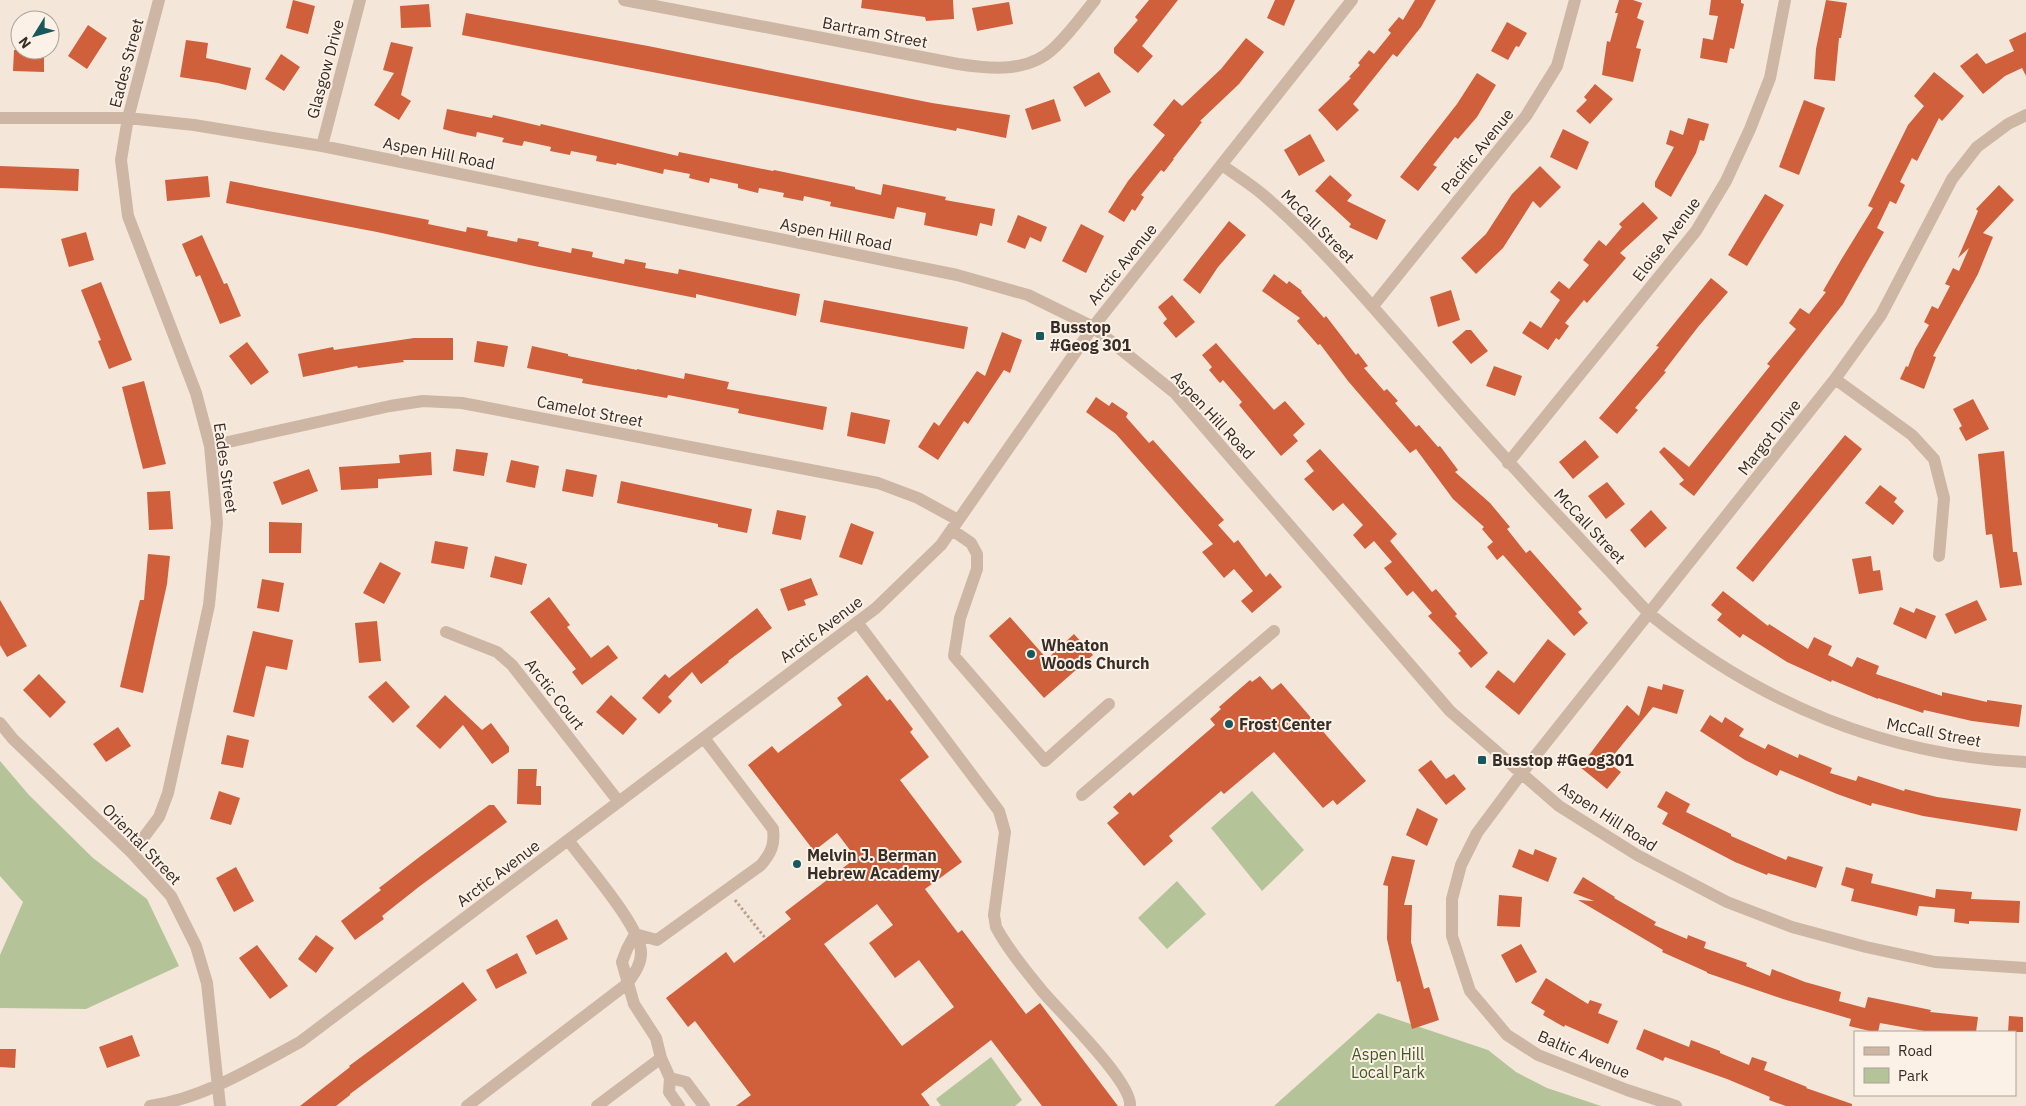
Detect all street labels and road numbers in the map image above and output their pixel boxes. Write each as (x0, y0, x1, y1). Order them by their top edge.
street label: Bartram Street (821, 12, 929, 52)
street label: Eades Street (105, 16, 147, 110)
street label: Glasgow Drive (302, 17, 348, 121)
street label: Pacific Avenue (1436, 104, 1518, 198)
street label: Aspen Hill Road (381, 132, 497, 174)
street label: McCall Street (1277, 185, 1359, 267)
street label: Eloise Avenue (1628, 193, 1704, 285)
street label: Aspen Hill Road (778, 213, 894, 255)
street label: Arctic Avenue (1083, 219, 1161, 309)
street label: Aspen Hill Road (1167, 367, 1259, 463)
street label: Camelot Street (535, 391, 645, 431)
street label: Margot Drive (1733, 395, 1805, 479)
street label: Eades Street (210, 421, 242, 515)
street label: McCall Street (1550, 484, 1630, 568)
street label: Arctic Avenue (775, 591, 867, 667)
street label: Arctic Court (521, 654, 589, 734)
street label: McCall Street (1885, 713, 1983, 751)
street label: Aspen Hill Road (1555, 777, 1661, 855)
street label: Oriental Street (98, 799, 186, 889)
street label: Arctic Avenue (452, 835, 544, 911)
street label: Baltic Avenue (1535, 1026, 1633, 1082)

